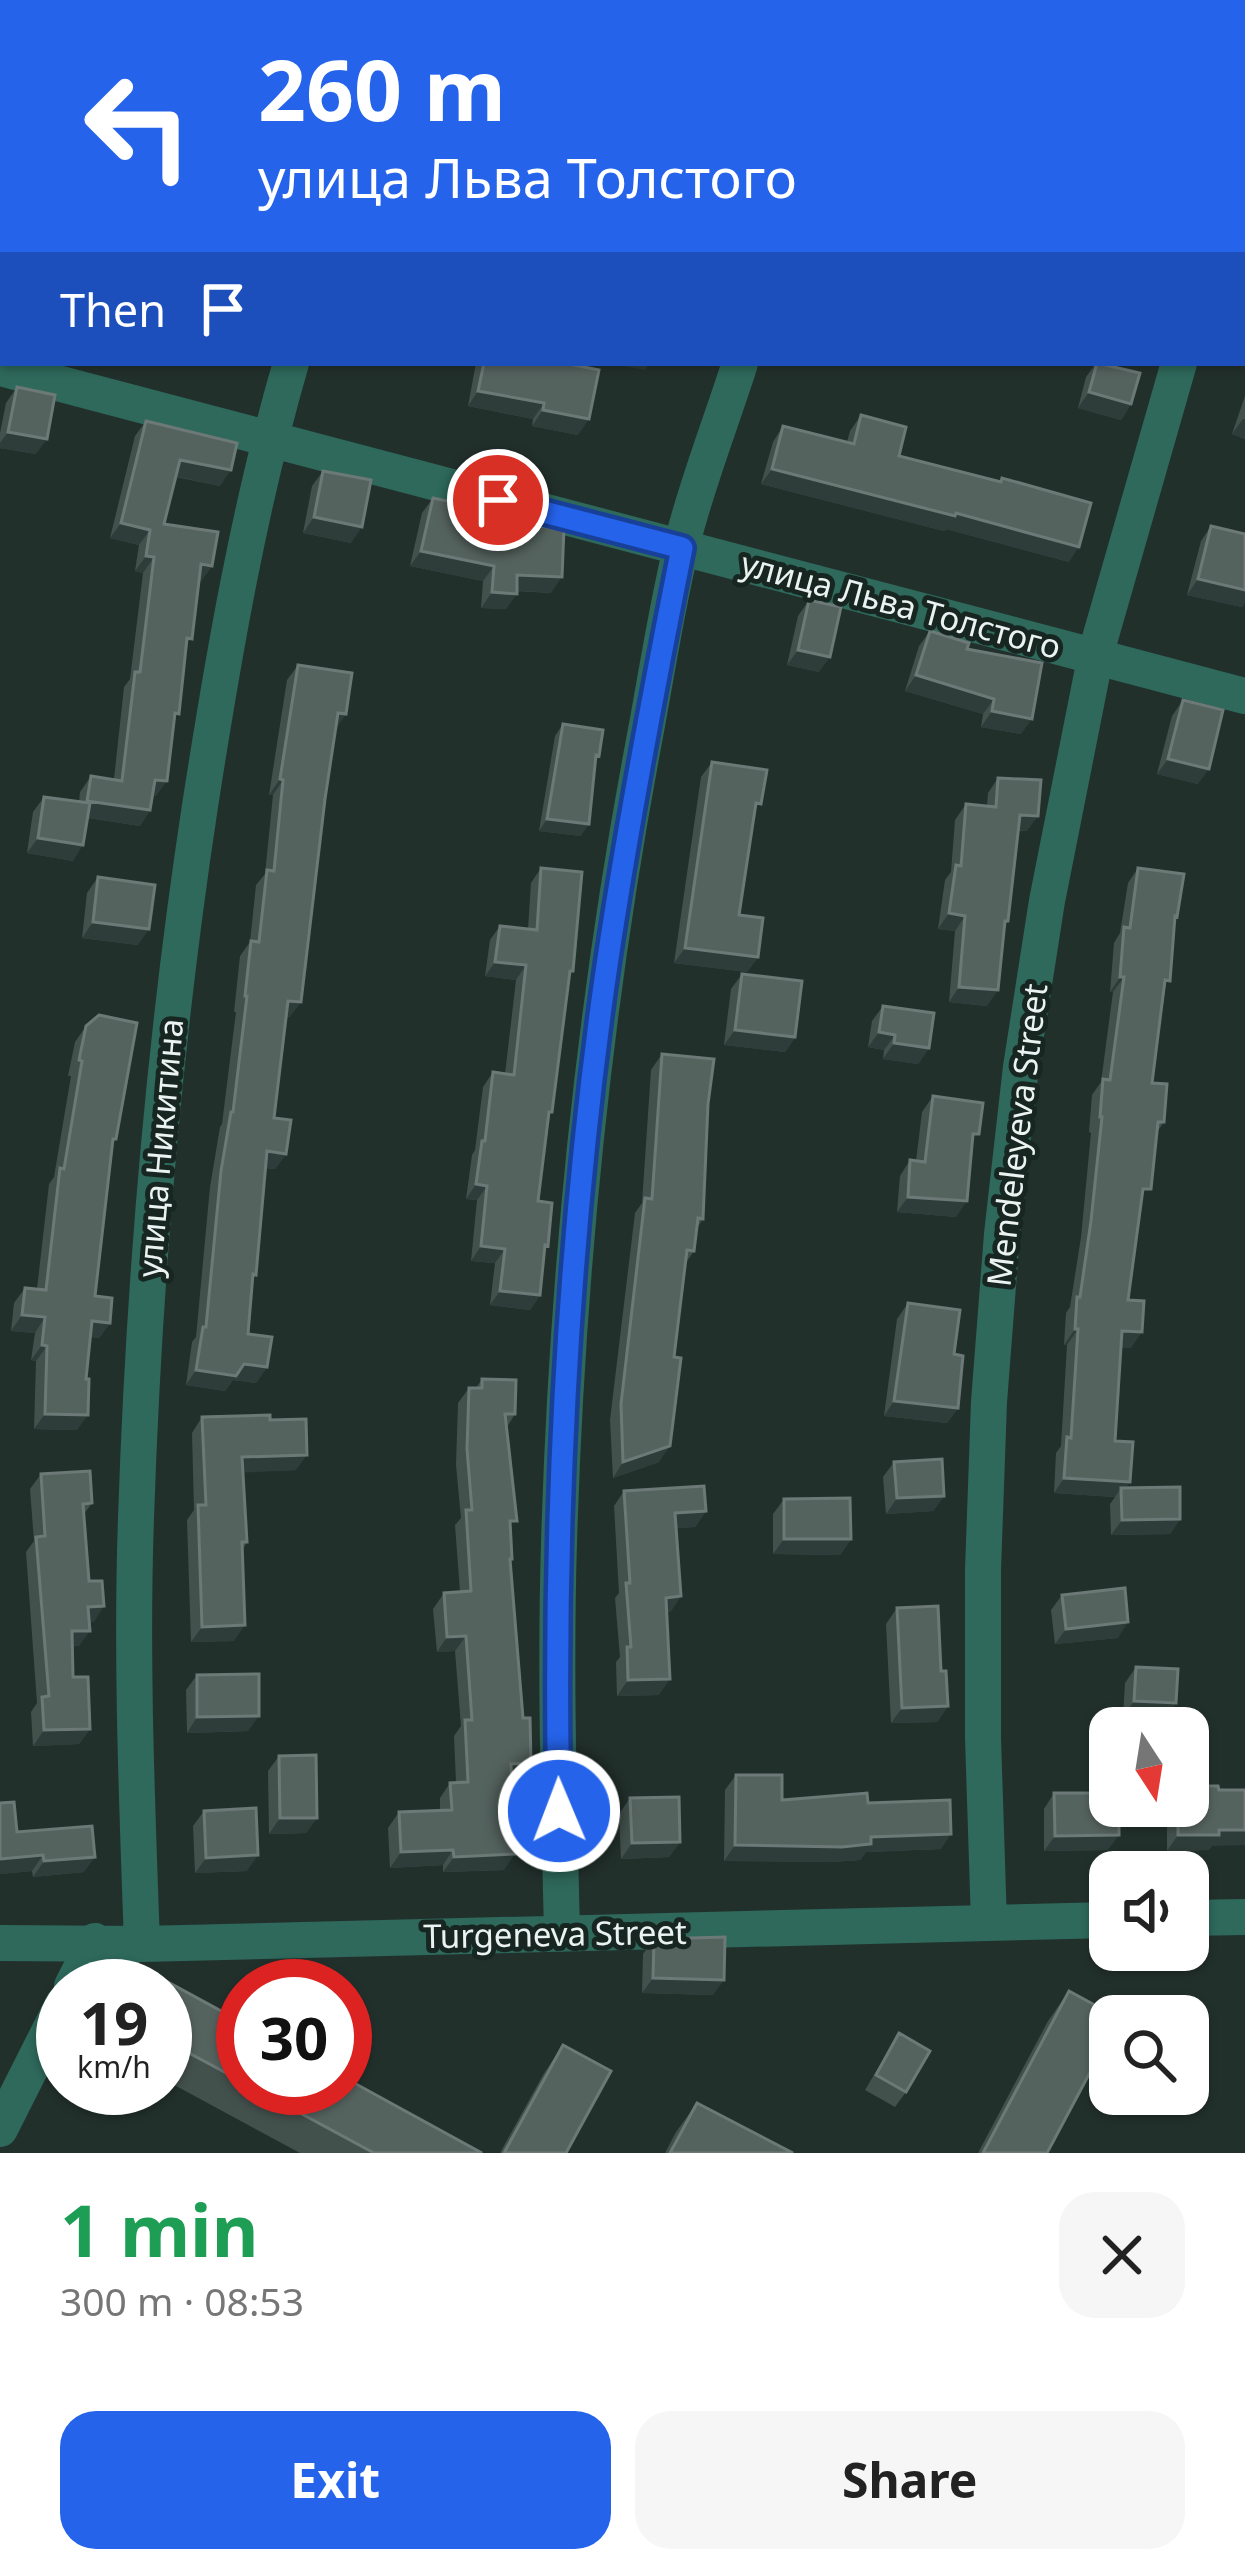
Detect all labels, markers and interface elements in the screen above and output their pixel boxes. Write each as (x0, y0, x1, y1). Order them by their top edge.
text: 260 m (258, 31, 506, 146)
icon: left (60, 48, 216, 204)
text: улица Льва Толстого (258, 140, 797, 214)
icon: arrive (190, 276, 256, 342)
text: Then (60, 279, 166, 340)
pin (447, 449, 549, 551)
icon: arrive (465, 467, 531, 533)
street label: улица Льва Толстого (736, 540, 1066, 669)
street label: Mendeleyeva Street (976, 981, 1057, 1289)
street label: улица Никитина (126, 1017, 193, 1279)
north arrow (1089, 1707, 1209, 1827)
map controls (1089, 1707, 1209, 2115)
position arrow (496, 1748, 622, 1874)
button: sound (1089, 1851, 1209, 1971)
street label: Turgeneva Street (423, 1909, 687, 1958)
speed limit sign: 30 (216, 1959, 372, 2115)
text: 19 (80, 1981, 148, 2063)
button: search (1089, 1995, 1209, 2115)
text: km/h (77, 2046, 151, 2087)
text: 1 min (60, 2180, 258, 2278)
button: close (1059, 2192, 1185, 2318)
text: 300 m · 08:53 (60, 2274, 304, 2327)
button: Exit (60, 2411, 611, 2549)
button: Share (635, 2411, 1185, 2549)

